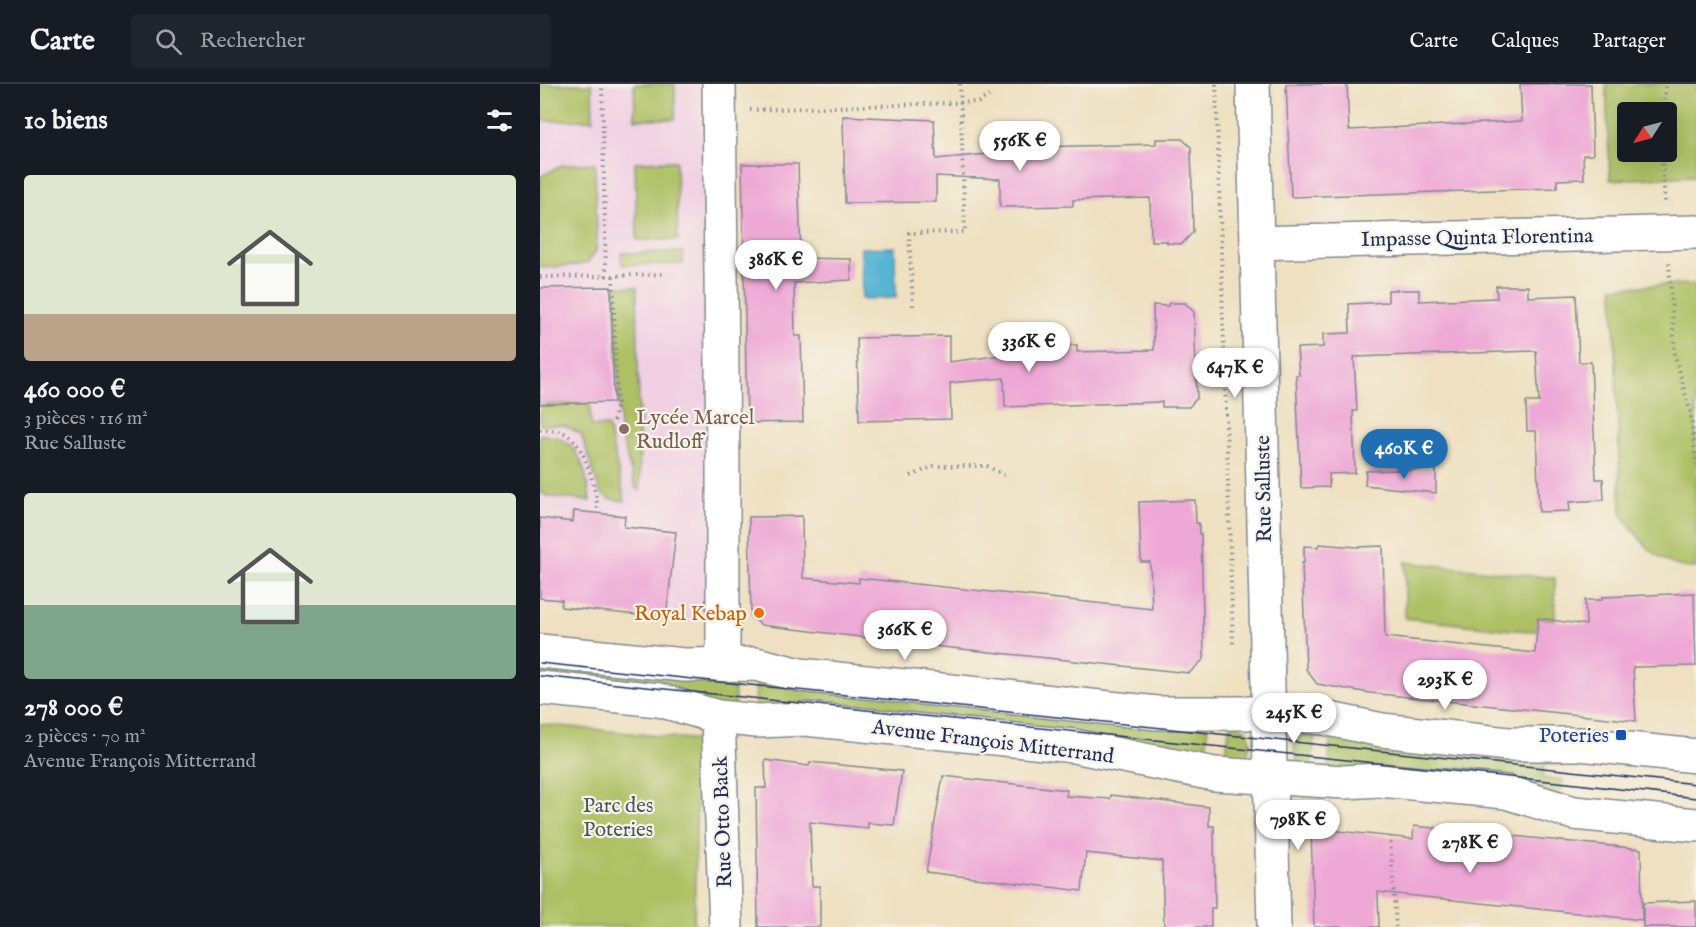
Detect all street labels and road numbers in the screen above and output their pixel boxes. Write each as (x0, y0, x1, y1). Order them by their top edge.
street label: Impasse Quinta Florentina (1361, 223, 1594, 254)
street label: Rue Salluste (1250, 435, 1279, 543)
street label: Avenue François Mitterrand (869, 714, 1116, 771)
street label: Rue Otto Back (708, 755, 739, 888)

